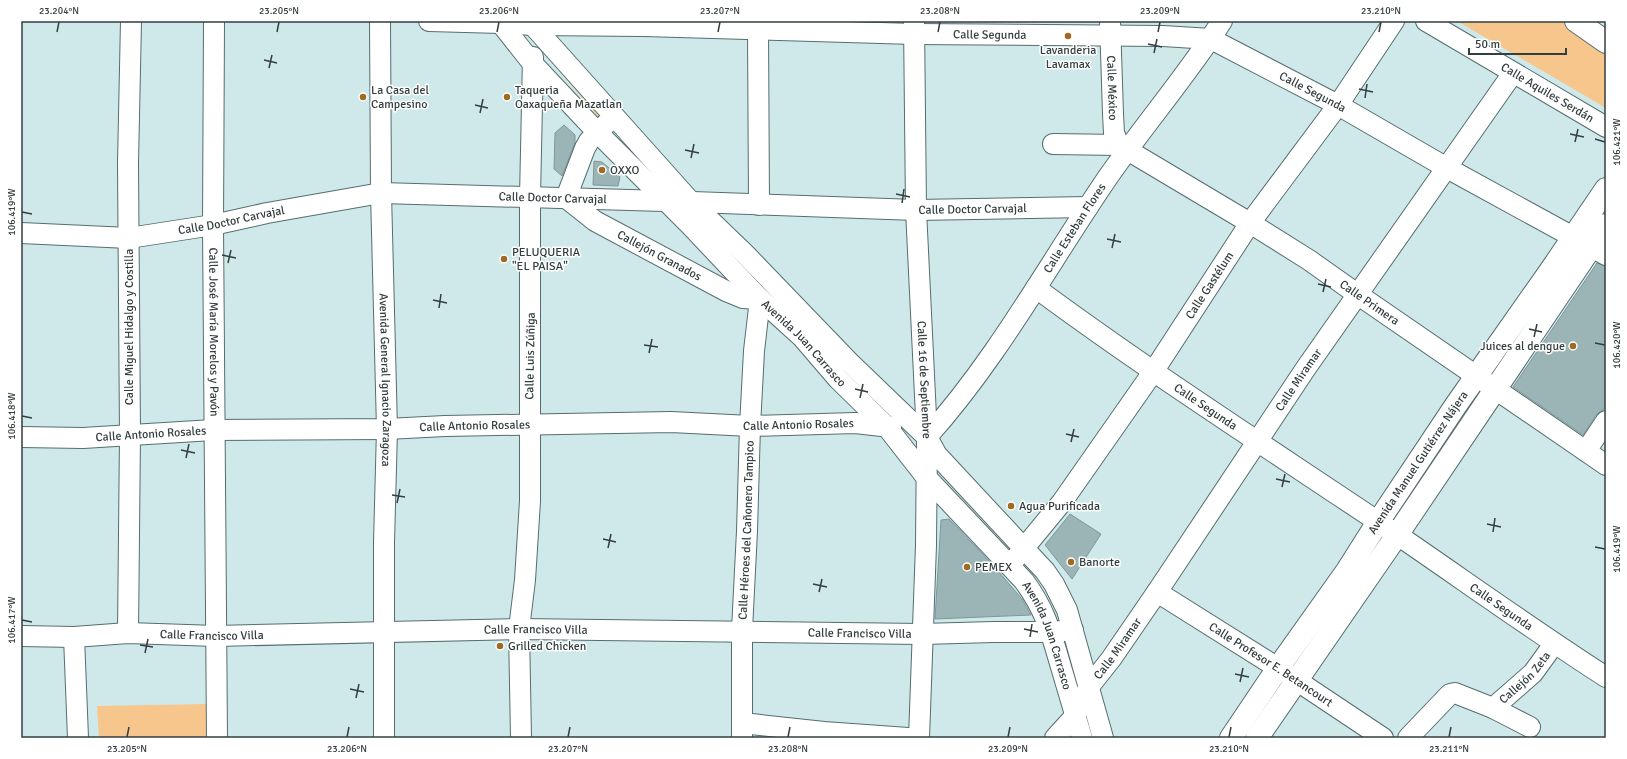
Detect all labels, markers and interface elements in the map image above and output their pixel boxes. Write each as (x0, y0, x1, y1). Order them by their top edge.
text: 23.204°N (39, 5, 79, 17)
text: 23.205°N (259, 5, 299, 17)
text: 23.206°N (479, 5, 519, 17)
text: 23.207°N (700, 5, 740, 17)
text: 23.208°N (920, 5, 960, 17)
text: 23.209°N (1140, 5, 1180, 17)
text: 23.210°N (1361, 5, 1401, 17)
street label: Calle Segunda (953, 27, 1027, 43)
scale bar (1469, 30, 1566, 56)
marker: Lavanderia Lavamax (1063, 31, 1073, 41)
text: 50 m (1475, 37, 1500, 52)
place label: Lavanderia Lavamax (1040, 43, 1096, 72)
street label: Calle México (1103, 55, 1120, 121)
street label: Calle Aquiles Serdán (1498, 60, 1597, 126)
street label: Calle Segunda (1277, 69, 1349, 116)
place label: La Casa del Campesino (371, 83, 429, 112)
place label: Taqueria Oaxaqueña Mazatlan (515, 83, 622, 112)
marker: La Casa del Campesino (358, 92, 368, 102)
marker: Taqueria Oaxaqueña Mazatlan (502, 92, 512, 102)
text: 106.421°W (1611, 118, 1623, 166)
place label: OXXO (610, 163, 639, 178)
marker: OXXO (597, 165, 607, 175)
street label: Calle Esteban Flores (1040, 181, 1110, 276)
text: 106.419°W (6, 188, 18, 236)
street label: Calle Doctor Carvajal (498, 189, 608, 207)
street label: Calle Doctor Carvajal (918, 201, 1027, 218)
street label: Calle Doctor Carvajal (177, 203, 286, 238)
street label: Callejón Granados (614, 227, 704, 284)
place label: PELUQUERIA "EL PAISA" (512, 245, 581, 274)
street label: Calle José María Morelos y Pavón (205, 247, 221, 417)
street label: Calle Miguel Hidalgo y Costilla (122, 249, 137, 405)
street label: Calle Gastélum (1182, 249, 1237, 322)
marker: PELUQUERIA "EL PAISA" (499, 254, 509, 264)
street label: Calle Primera (1336, 277, 1402, 329)
street label: Avenida General Ignacio Zaragoza (376, 293, 394, 467)
street label: Avenida Juan Carrasco (758, 297, 849, 391)
street label: Calle Luis Zúñiga (522, 312, 539, 400)
street label: Calle 16 de Septiembre (913, 320, 934, 439)
text: 106.420°W (1611, 321, 1623, 369)
place label: Juices al dengue (1480, 339, 1565, 354)
marker: Juices al dengue (1568, 341, 1578, 351)
street label: Calle Miramar (1272, 345, 1326, 414)
street label: Calle Segunda (1171, 380, 1240, 434)
street label: Avenida Manuel Gutiérrez Nájera (1365, 388, 1471, 537)
text: 106.418°W (6, 392, 18, 440)
street label: Calle Antonio Rosales (743, 416, 854, 434)
street label: Calle Antonio Rosales (419, 417, 530, 435)
street label: Calle Antonio Rosales (95, 423, 207, 445)
street label: Calle Héroes del Cañonero Tampico (736, 440, 758, 620)
place label: Agua Purificada (1019, 499, 1100, 514)
marker: Agua Purificada (1006, 501, 1016, 511)
text: 106.419°W (1611, 525, 1623, 573)
place label: Banorte (1079, 555, 1120, 570)
marker: Banorte (1066, 557, 1076, 567)
place label: PEMEX (975, 560, 1012, 575)
marker: PEMEX (962, 562, 972, 572)
street label: Avenida Juan Carrasco (1019, 578, 1074, 692)
street label: Calle Segunda (1467, 580, 1535, 634)
text: 106.417°W (6, 596, 18, 644)
street label: Calle Miramar (1091, 615, 1145, 683)
street label: Calle Profesor E. Betancourt (1206, 620, 1335, 710)
street label: Calle Francisco Villa (484, 622, 588, 638)
street label: Calle Francisco Villa (808, 626, 912, 642)
street label: Calle Francisco Villa (160, 627, 264, 644)
place label: Grilled Chicken (508, 639, 586, 654)
marker: Grilled Chicken (495, 641, 505, 651)
street label: Callejón Zeta (1496, 649, 1554, 707)
text: 23.205°N (107, 743, 147, 755)
text: 23.206°N (327, 743, 367, 755)
text: 23.207°N (548, 743, 588, 755)
text: 23.208°N (768, 743, 808, 755)
text: 23.209°N (988, 743, 1028, 755)
text: 23.210°N (1209, 743, 1249, 755)
text: 23.211°N (1429, 743, 1469, 755)

